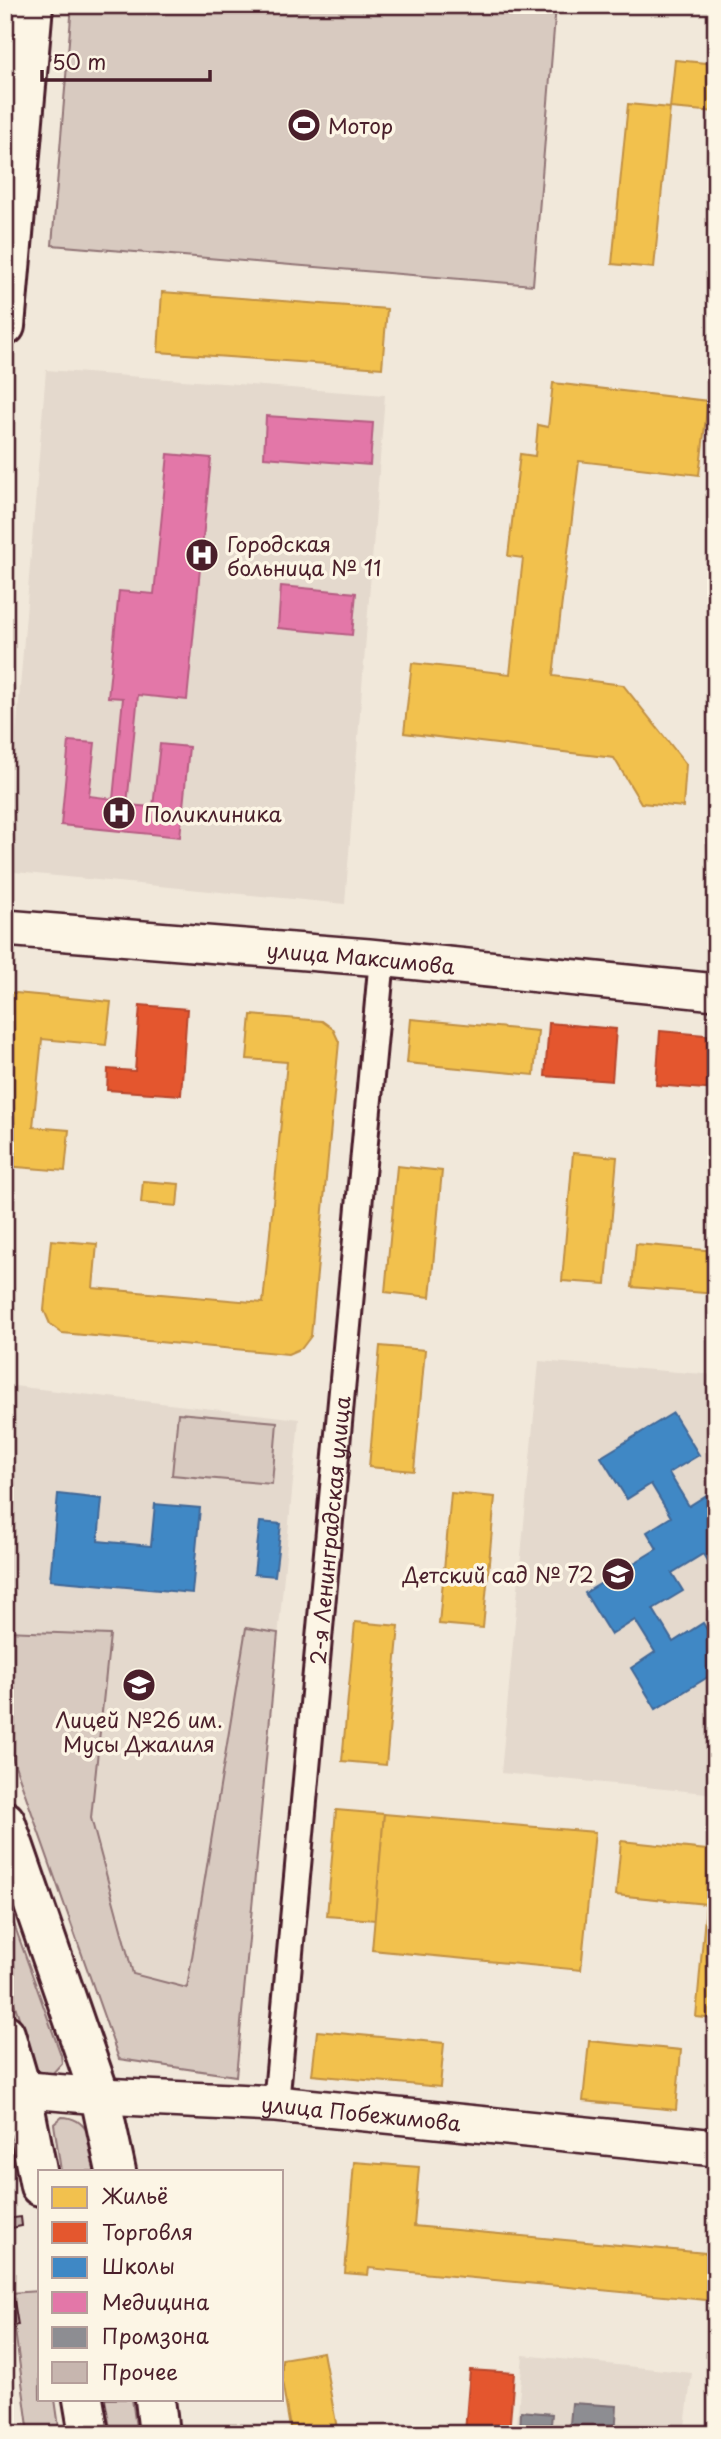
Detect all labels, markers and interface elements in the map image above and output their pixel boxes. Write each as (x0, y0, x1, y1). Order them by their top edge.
scale bar (42, 38, 210, 82)
text: 50 m (52, 45, 106, 77)
sports icon: Мотор (285, 106, 323, 144)
place label: Мотор (328, 109, 393, 141)
place label: Городская больница № 11 (227, 527, 381, 583)
hospital icon: Городская больница № 11 (183, 536, 221, 574)
hospital icon: Поликлиника (100, 794, 138, 832)
place label: Поликлиника (144, 797, 282, 829)
street label: улица Максимова (266, 933, 456, 982)
street label: 2-я Ленинградская улица (301, 1394, 357, 1666)
school or university icon: Детский сад № 72 (599, 1555, 637, 1593)
place label: Детский сад № 72 (402, 1558, 594, 1590)
school or university icon: Лицей №26 им. Мусы Джалиля (120, 1666, 158, 1704)
place label: Лицей №26 им. Мусы Джалиля (55, 1703, 223, 1759)
street label: улица Побежимова (260, 2087, 463, 2138)
legend (38, 2170, 284, 2400)
text: Жильё (101, 2179, 168, 2211)
text: Торговля (102, 2215, 193, 2247)
text: Школы (102, 2249, 175, 2281)
text: Медицина (102, 2285, 210, 2317)
text: Промзона (102, 2319, 209, 2351)
text: Прочее (102, 2355, 178, 2387)

